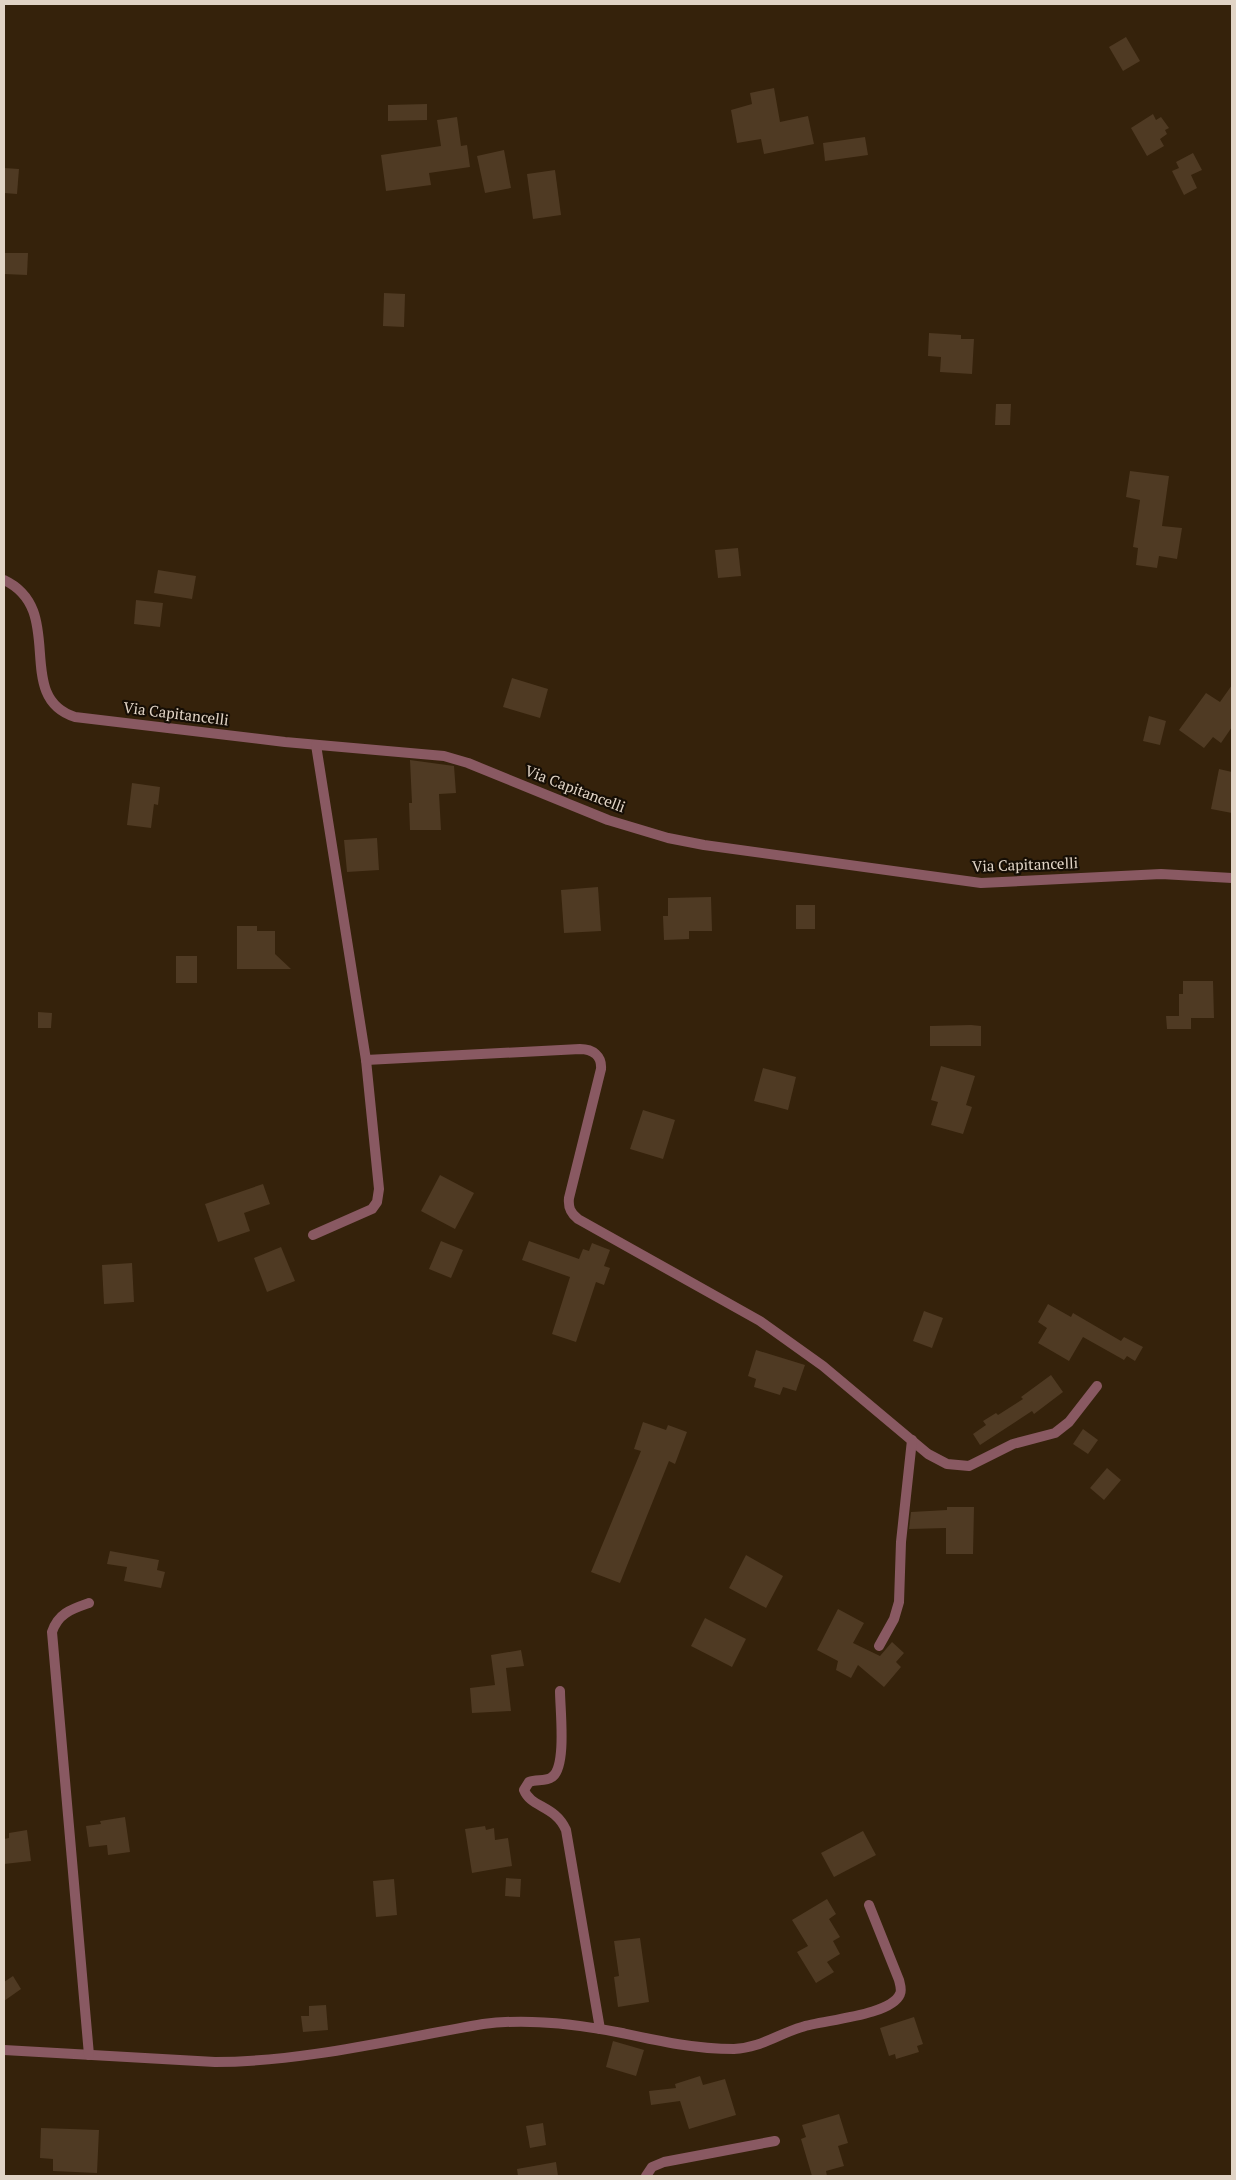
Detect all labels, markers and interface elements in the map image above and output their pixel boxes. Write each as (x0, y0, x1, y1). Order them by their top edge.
street label: Via Capitancelli (122, 697, 230, 729)
street label: Via Capitancelli (522, 760, 628, 816)
street label: Via Capitancelli (972, 852, 1078, 876)

